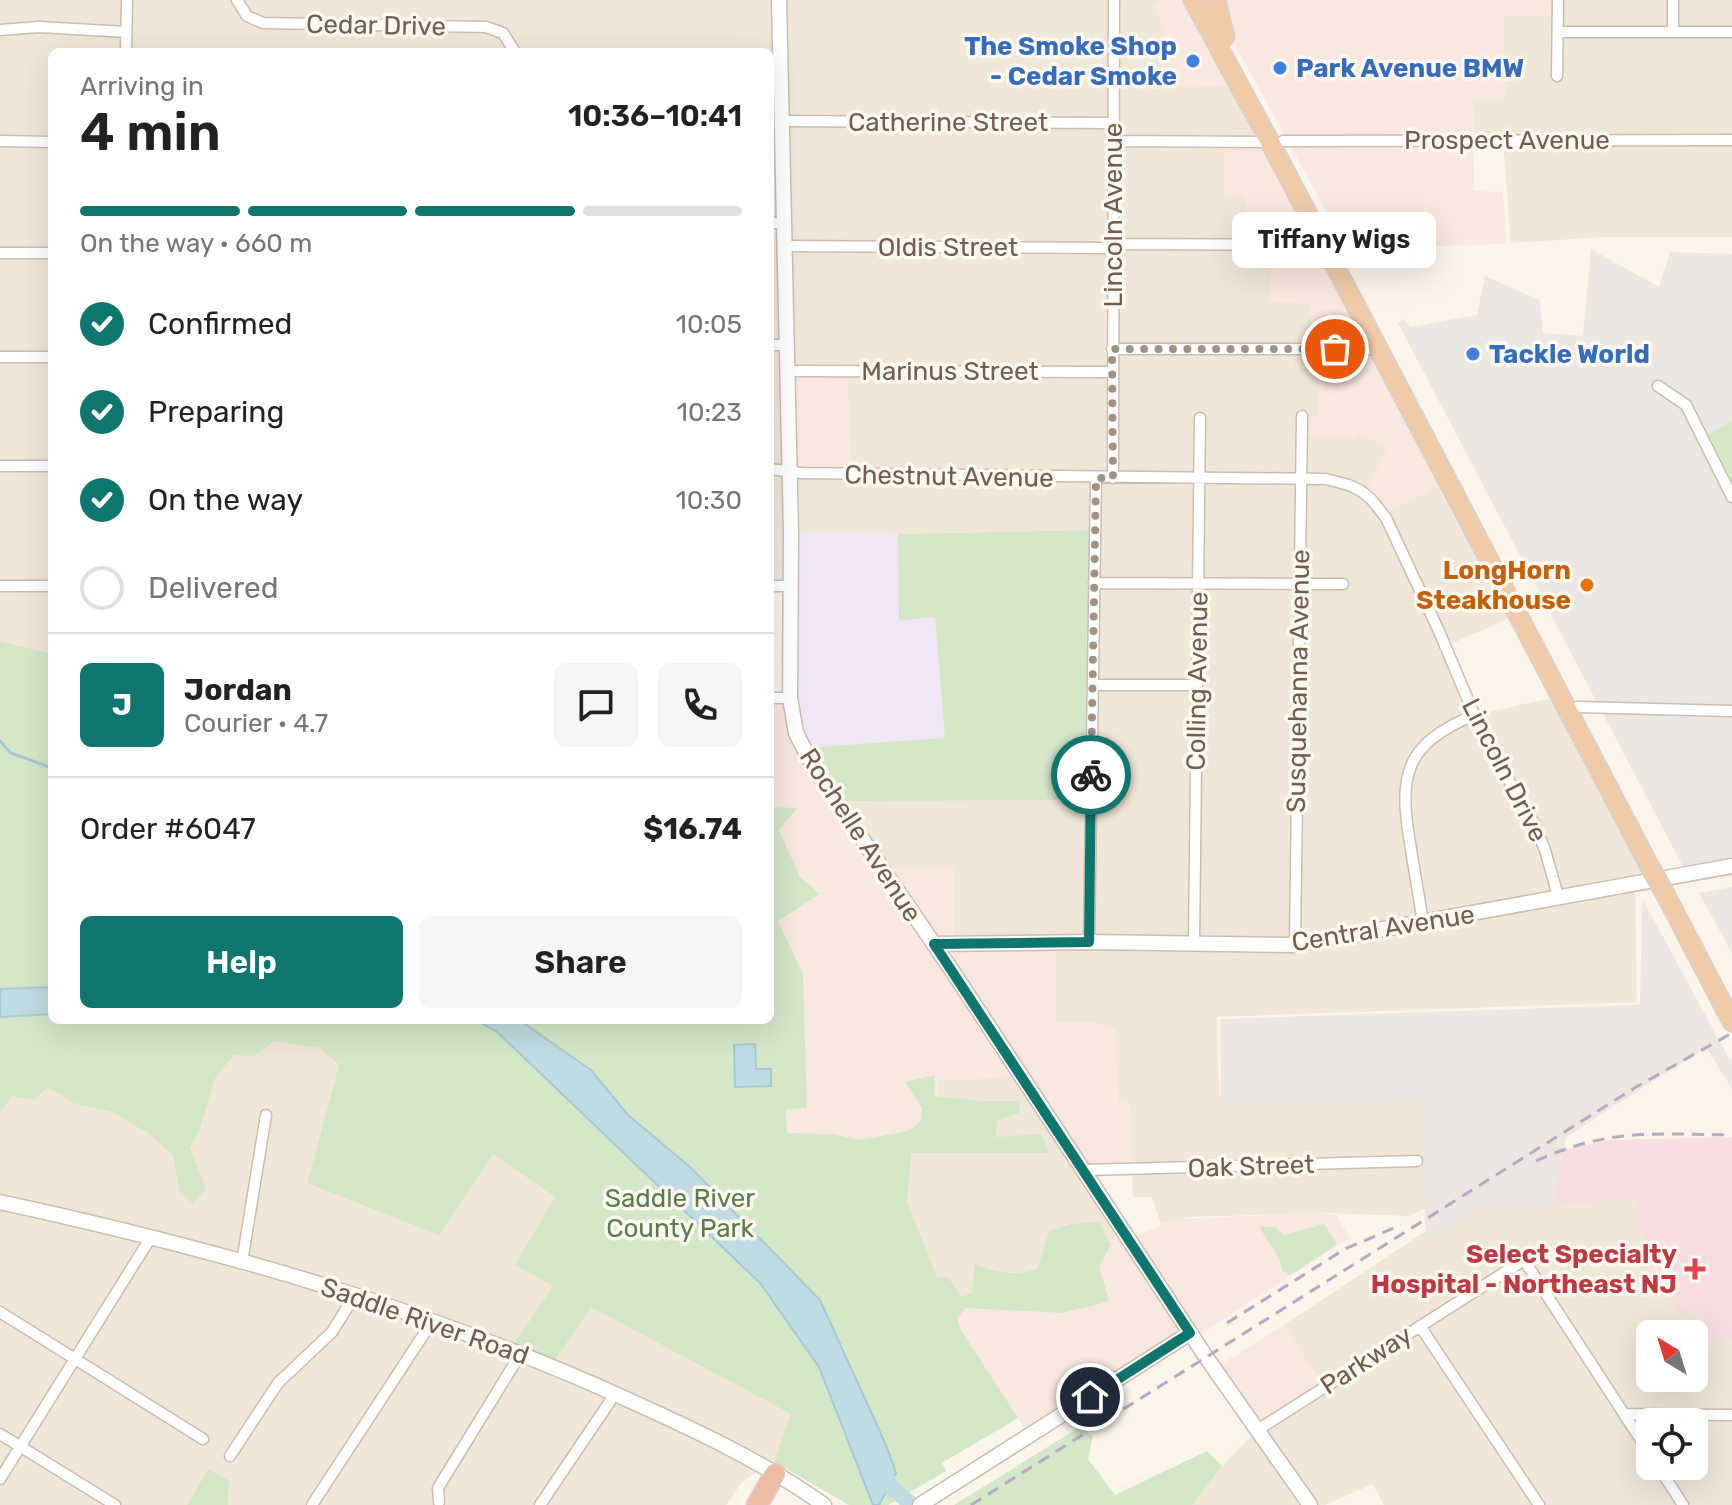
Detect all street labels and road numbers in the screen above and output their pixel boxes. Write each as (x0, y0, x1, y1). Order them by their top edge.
street label: Cedar Drive (306, 9, 446, 42)
street label: Catherine Street (848, 107, 1048, 138)
street label: Lincoln Avenue (1098, 123, 1129, 307)
street label: Prospect Avenue (1404, 125, 1610, 156)
street label: Oldis Street (878, 232, 1018, 263)
street label: Marinus Street (861, 356, 1039, 387)
street label: Chestnut Avenue (844, 459, 1054, 494)
street label: Susquehanna Avenue (1281, 549, 1316, 813)
street label: Colling Avenue (1180, 591, 1215, 771)
street label: Lincoln Drive (1455, 693, 1554, 847)
street label: Rochelle Avenue (793, 743, 928, 928)
street label: Central Avenue (1289, 899, 1477, 958)
street label: Oak Street (1187, 1149, 1315, 1184)
street label: Saddle River Road (317, 1271, 533, 1372)
street label: Parkway (1315, 1319, 1418, 1401)

